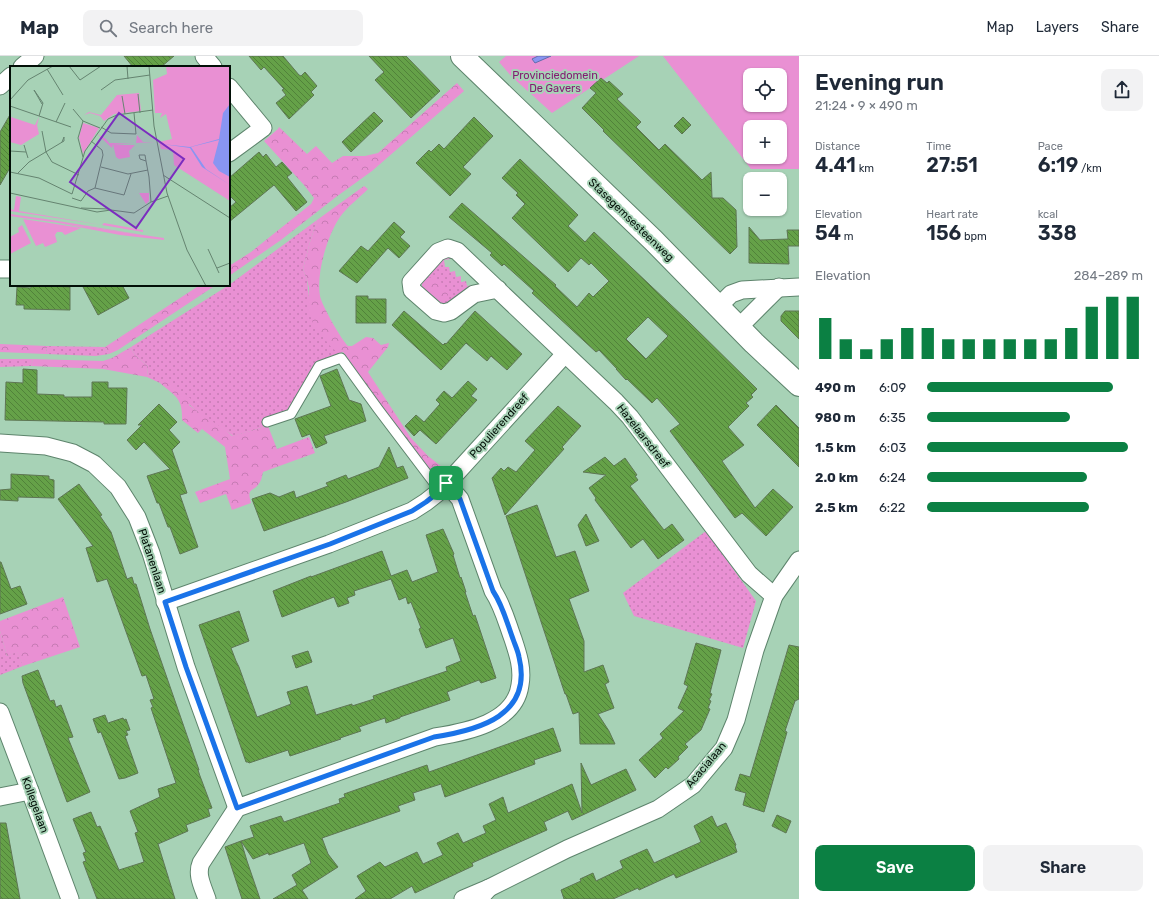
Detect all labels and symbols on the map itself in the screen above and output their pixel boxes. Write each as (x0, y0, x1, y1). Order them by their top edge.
inset map (10, 66, 230, 286)
park label: Provinciedomein De Gavers (512, 69, 598, 95)
street label: Stasegemsesteenweg (586, 176, 676, 264)
street label: Populierendreef (467, 391, 532, 461)
street label: Hazelaarsdreef (614, 402, 672, 471)
pin (429, 466, 463, 500)
street label: Platanenlaan (135, 527, 169, 595)
street label: Acacialaan (683, 739, 729, 791)
street label: Kollegelaan (19, 775, 51, 835)

